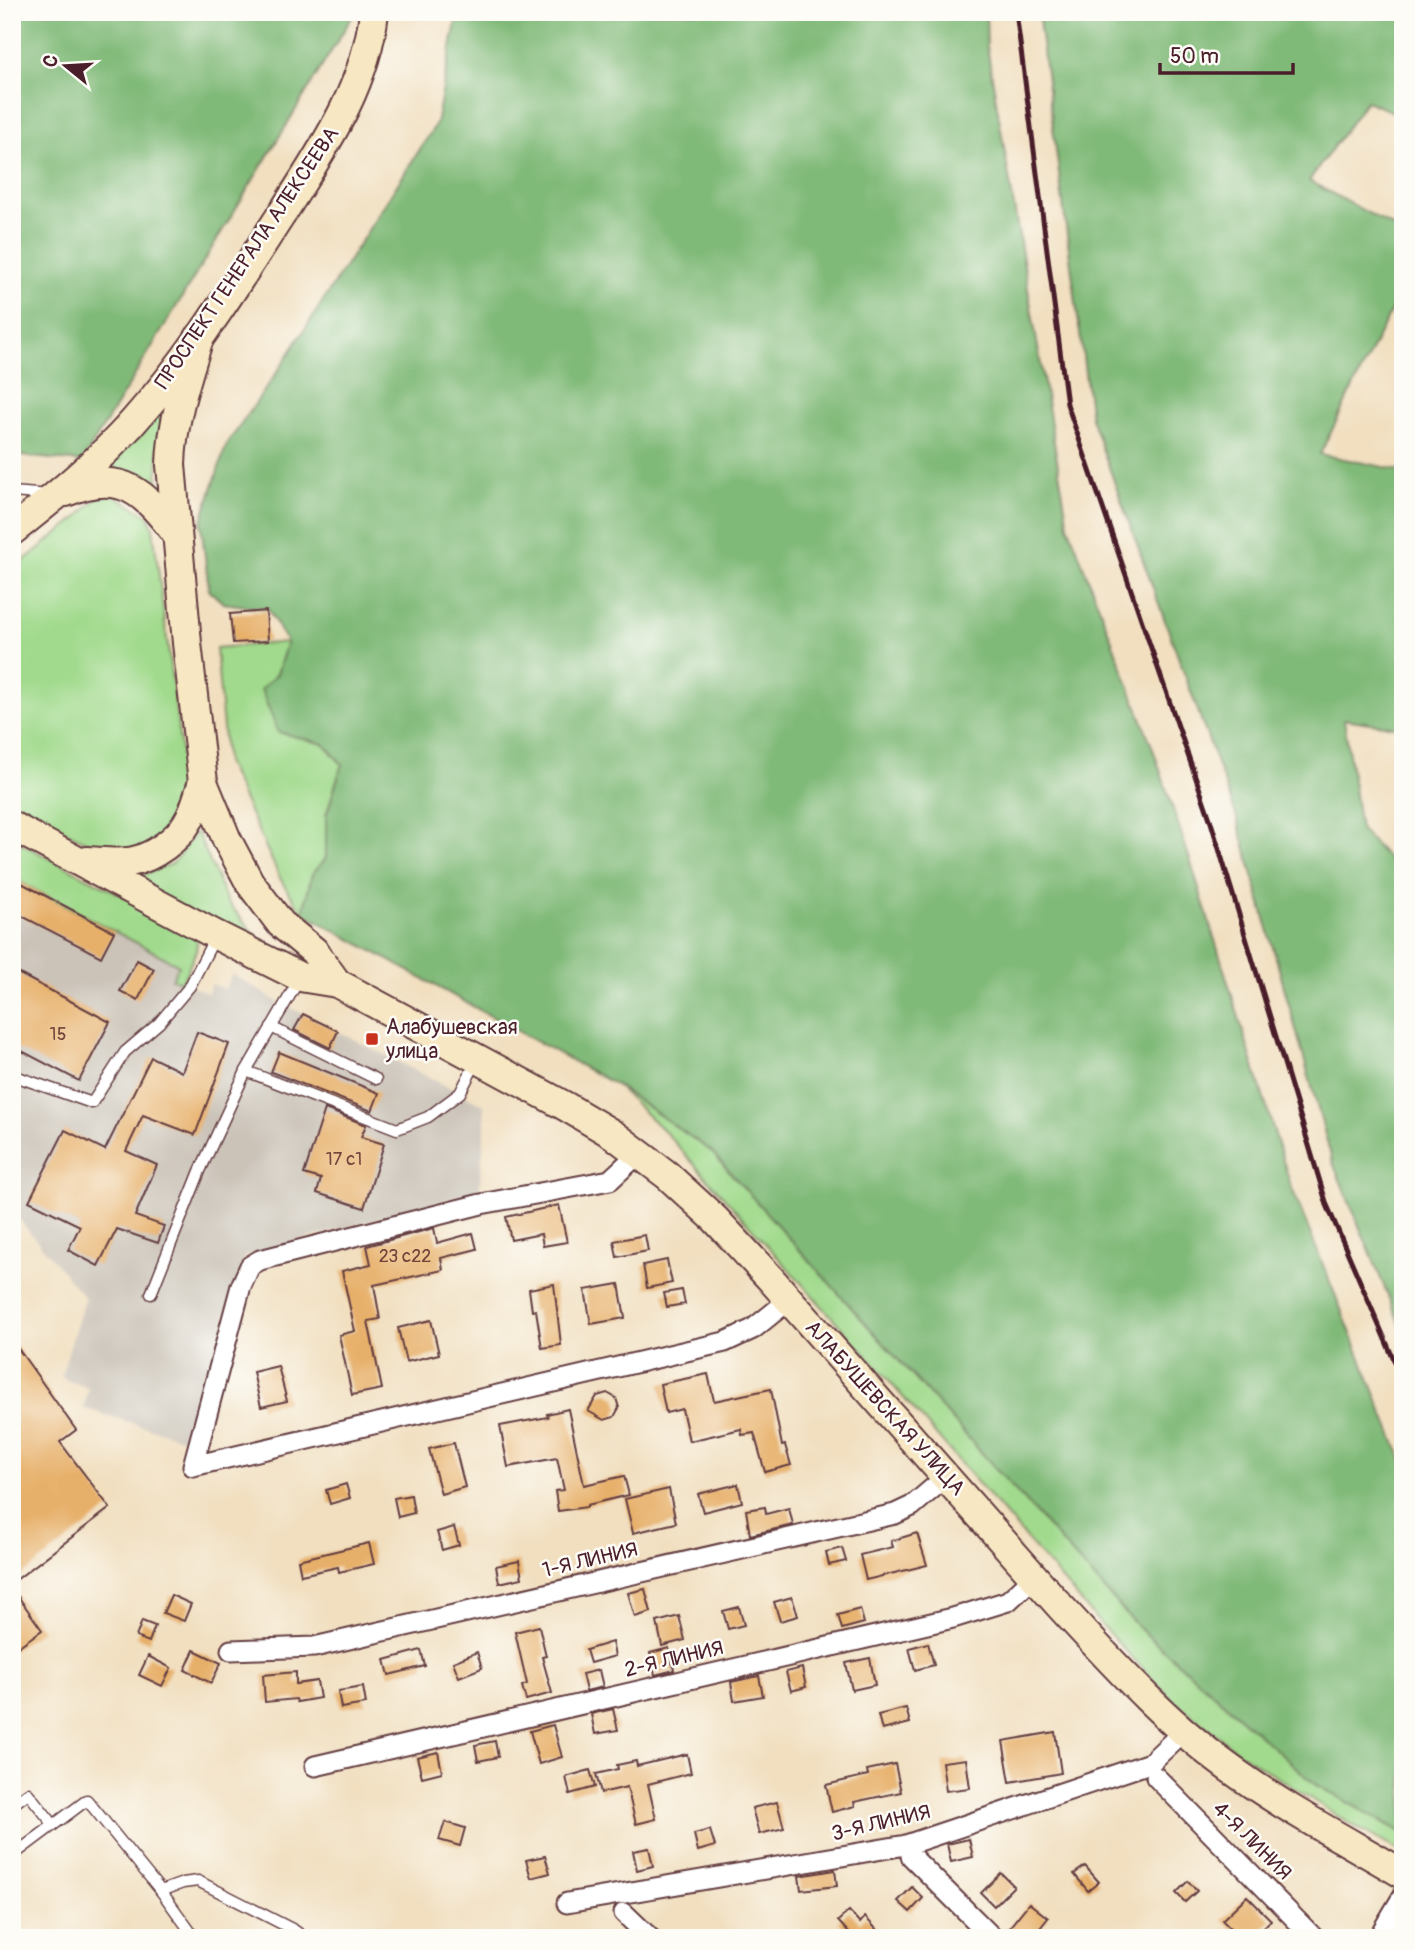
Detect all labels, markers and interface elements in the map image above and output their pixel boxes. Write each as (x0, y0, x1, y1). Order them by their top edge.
north arrow (32, 32, 102, 102)
scale bar (1160, 32, 1292, 76)
text: 50 m (1170, 43, 1219, 70)
text: С (38, 52, 64, 70)
street label: ПРОСПЕКТ ГЕНЕРАЛА АЛЕКСЕЕВА (149, 122, 345, 394)
place label: Алабушевская улица (385, 1014, 518, 1065)
house number: 15 (50, 1023, 66, 1046)
marker: Алабушевская улица (364, 1031, 380, 1047)
house number: 17 с1 (326, 1148, 362, 1171)
house number: 23 с22 (379, 1245, 431, 1268)
street label: АЛАБУШЕВСКАЯ УЛИЦА (799, 1315, 971, 1501)
street label: 1-Я ЛИНИЯ (540, 1536, 640, 1584)
street label: 2-Я ЛИНИЯ (622, 1635, 726, 1683)
street label: 4-Я ЛИНИЯ (1207, 1796, 1297, 1886)
street label: 3-Я ЛИНИЯ (829, 1799, 933, 1847)

